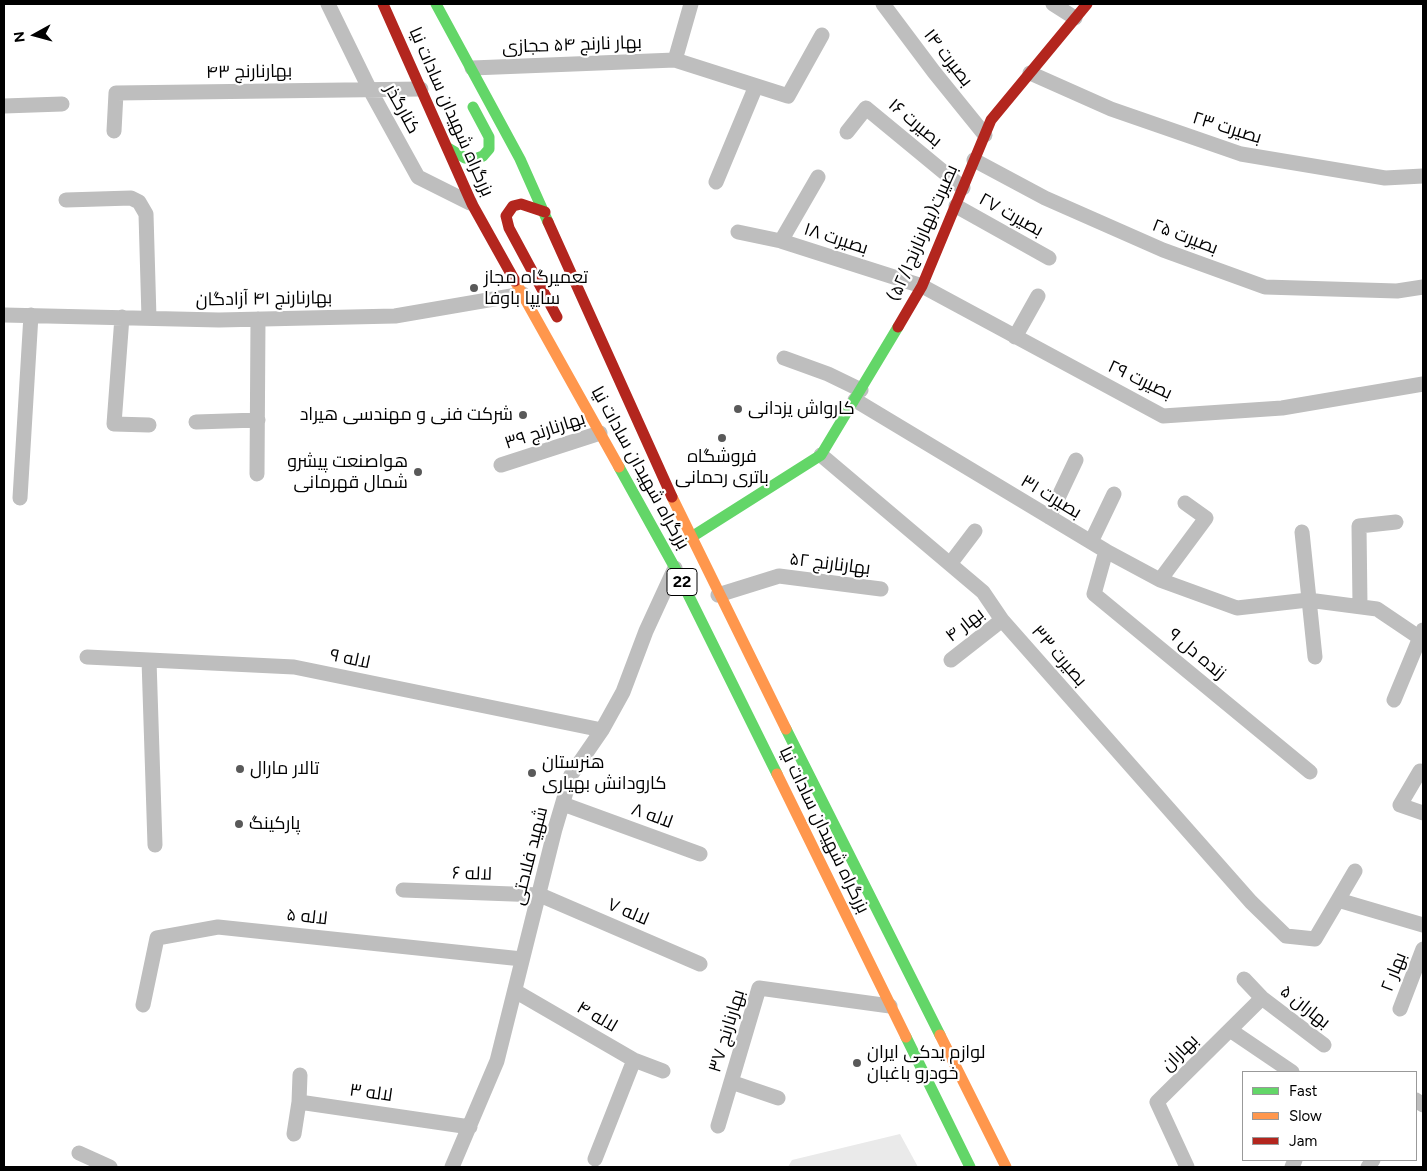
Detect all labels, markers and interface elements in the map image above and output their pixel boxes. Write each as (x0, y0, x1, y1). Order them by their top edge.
north arrow (10, 10, 60, 60)
street label: بزرگراه شهیدان سادات نیا (404, 24, 498, 200)
street label: بصیرت ۱۴ (919, 25, 977, 91)
text: N (11, 30, 29, 43)
street label: بهار نارنج ۵۴ حجازی (502, 32, 642, 58)
street label: بهارنارنج ۴۳ (206, 60, 292, 84)
street label: کنارگذر (380, 81, 424, 137)
street label: بصیرت ۱۶ (884, 94, 946, 152)
street label: بصیرت ۲۳ (1190, 107, 1264, 149)
street label: بصیرت(بهارنارنج۵۲/۱) (883, 161, 963, 305)
street label: بصیرت ۲۷ (975, 189, 1047, 241)
street label: بصیرت ۲۵ (1149, 215, 1221, 259)
street label: بصیرت ۱۸ (801, 218, 871, 260)
place label: تعمیرگاه مجاز سایپا باوفا (484, 267, 588, 310)
marker: تعمیرگاه مجاز سایپا باوفا (468, 282, 480, 294)
street label: بهارنارنج ۴۱ آزادگان (195, 287, 333, 311)
street label: بصیرت ۲۹ (1104, 356, 1176, 404)
street label: بزرگراه شهیدان سادات نیا (586, 383, 694, 553)
place label: کارواش یزدانی (748, 398, 855, 420)
marker: کارواش یزدانی (732, 403, 744, 415)
place label: شرکت فنی و مهندسی هیراد (300, 404, 513, 426)
street label: بهارنارنج ۳۹ (502, 408, 588, 454)
marker: شرکت فنی و مهندسی هیراد (517, 409, 529, 421)
marker: فروشگاه باتری رحمانی (716, 432, 728, 444)
place label: فروشگاه باتری رحمانی (675, 446, 769, 488)
place label: هواصنعت پیشرو شمال قهرمانی (287, 451, 408, 494)
marker: هواصنعت پیشرو شمال قهرمانی (412, 466, 424, 478)
street label: بصیرت ۳۱ (1017, 470, 1085, 524)
street label: بهارنارنج ۵۲ (788, 548, 872, 580)
road number: 22 (667, 568, 697, 596)
street label: بهار ۴ (941, 603, 989, 647)
street label: بصیرت ۳۳ (1027, 621, 1091, 691)
street label: زنده دل ۹ (1164, 624, 1230, 684)
street label: لاله ۹ (328, 644, 372, 674)
street label: بزرگراه شهیدان سادات نیا (774, 743, 874, 917)
place label: هنرستان کارودانش بهیاری (542, 752, 666, 794)
place label: تالار مارال (250, 758, 319, 780)
marker: تالار مارال (234, 763, 246, 775)
marker: هنرستان کارودانش بهیاری (526, 767, 538, 779)
street label: لاله ۸ (628, 799, 676, 833)
street label: شهید فلاحتی (507, 805, 553, 907)
place label: پارکینگ (249, 813, 300, 835)
marker: پارکینگ (233, 818, 245, 830)
street label: لاله ۶ (452, 863, 492, 885)
street label: لاله ۷ (604, 894, 652, 930)
street label: لاله ۵ (285, 904, 329, 930)
street label: بهار ۲ (1377, 949, 1411, 995)
street label: بهاران ۵ (1276, 981, 1334, 1033)
street label: بهارنارنج ۳۷ (704, 987, 750, 1075)
street label: لاله ۴ (573, 997, 621, 1037)
street label: بهاران (1157, 1030, 1203, 1076)
place label: لوازم یدکی ایران خودرو باغبان (867, 1042, 986, 1084)
marker: لوازم یدکی ایران خودرو باغبان (851, 1057, 863, 1069)
legend (1242, 1071, 1417, 1161)
street label: لاله ۳ (348, 1079, 394, 1107)
text: Fast (1289, 1082, 1317, 1100)
text: Slow (1289, 1107, 1322, 1125)
text: Jam (1289, 1132, 1317, 1150)

